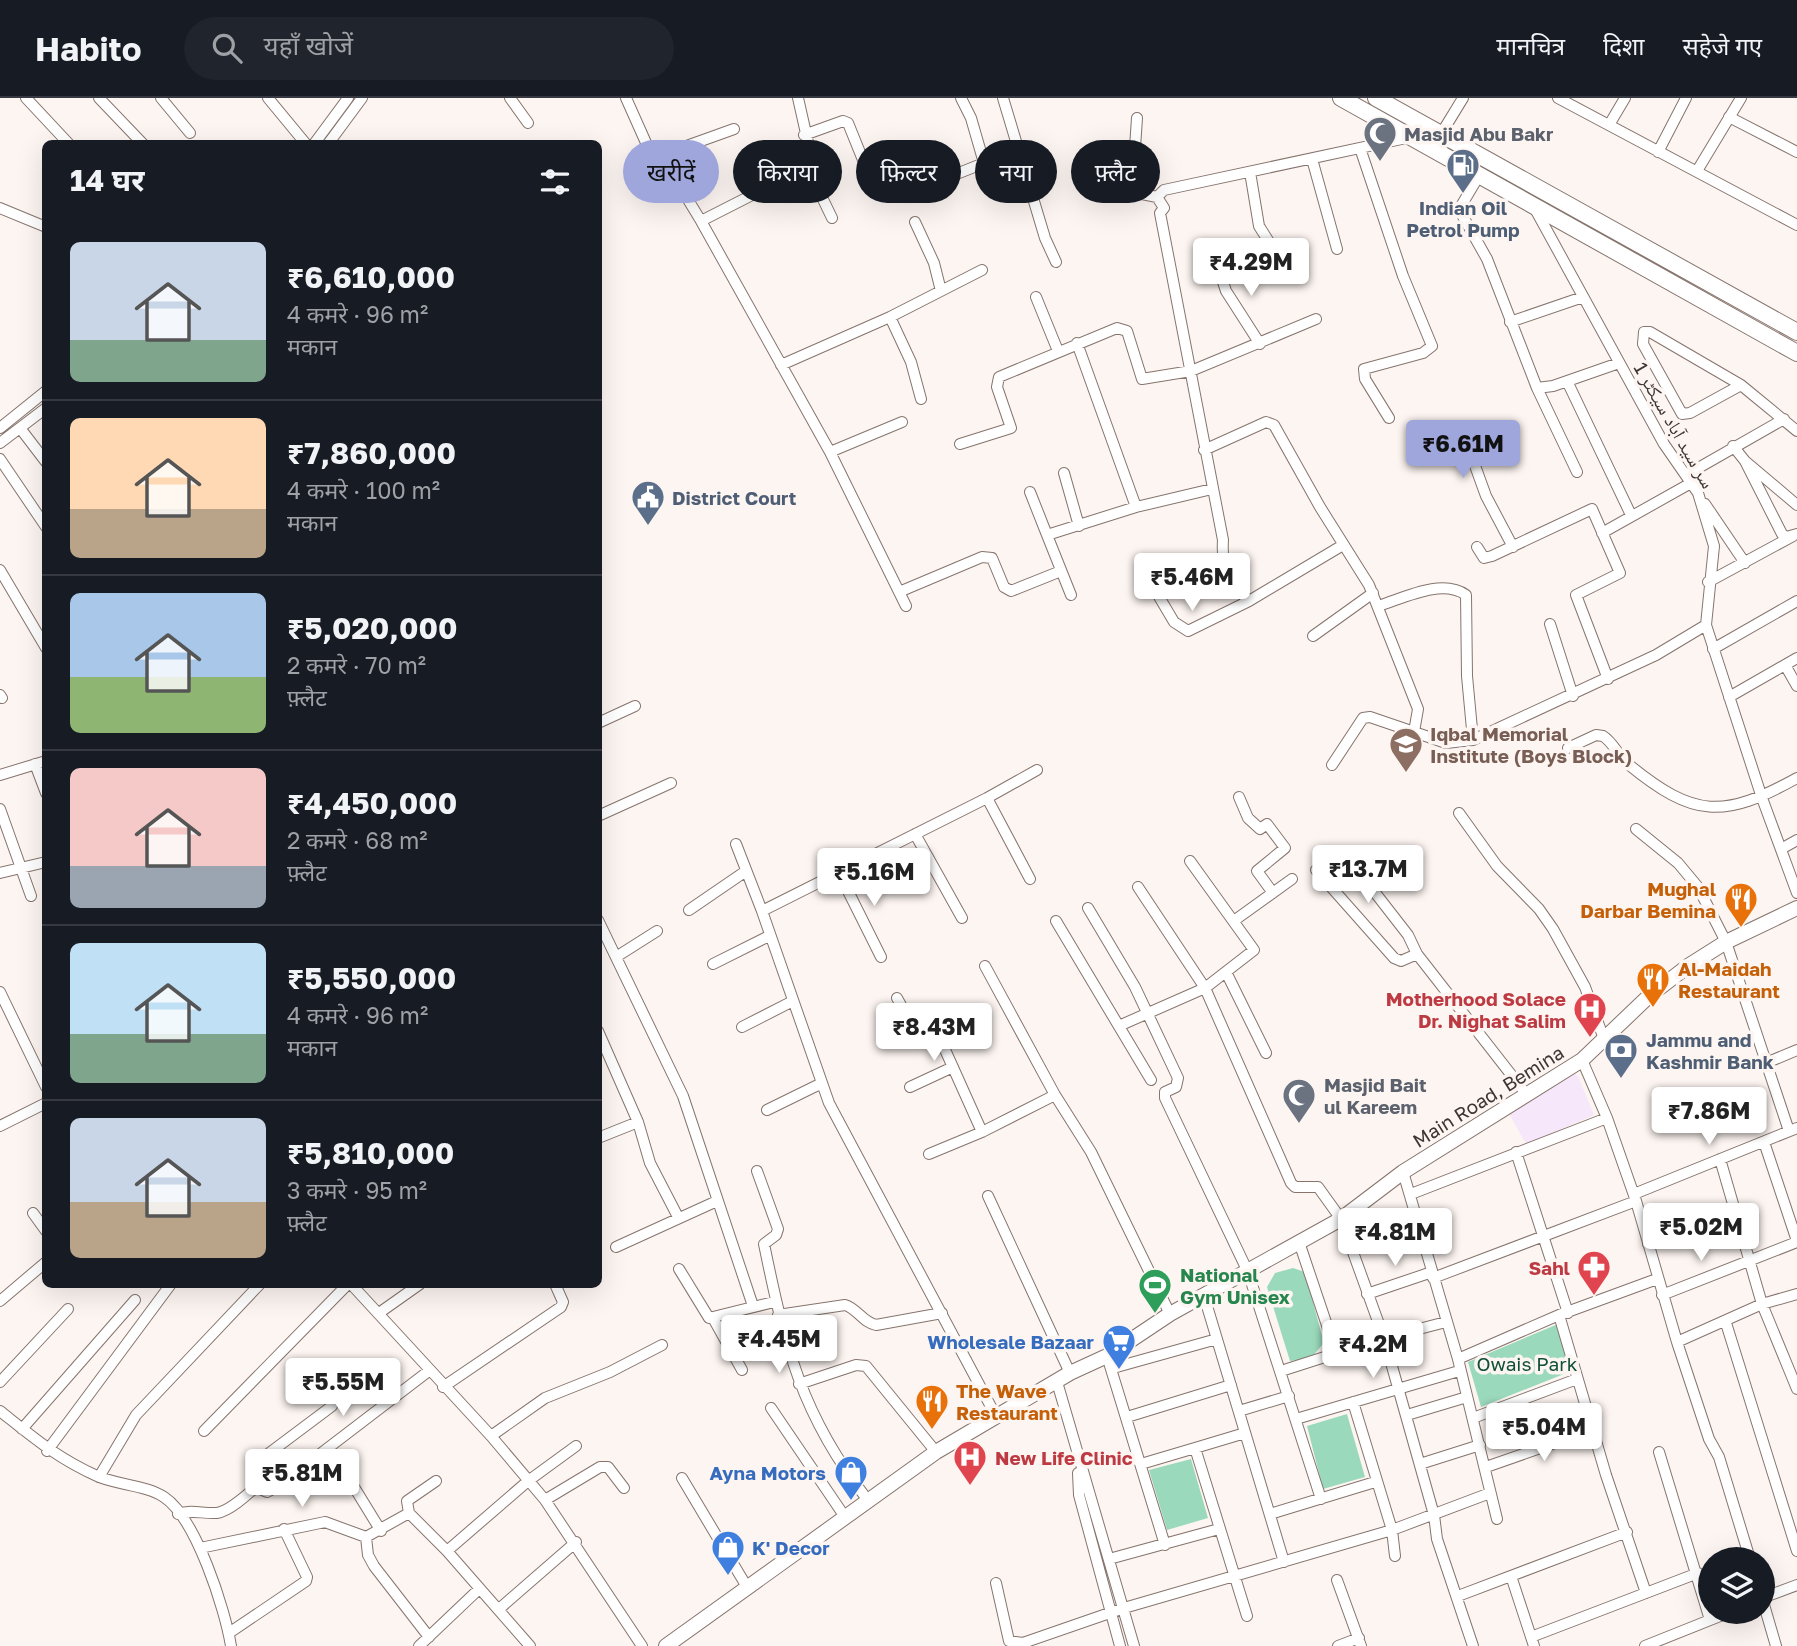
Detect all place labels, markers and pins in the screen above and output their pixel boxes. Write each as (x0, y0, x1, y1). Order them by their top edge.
mosque icon: Masjid Abu Bakr (1361, 114, 1399, 163)
place label: Masjid Abu Bakr (1404, 122, 1554, 145)
fuel station icon: Indian Oil Petrol Pump (1444, 146, 1482, 195)
place label: Indian Oil Petrol Pump (1406, 196, 1520, 241)
pin: ₹4.29M (1194, 238, 1308, 298)
pin: ₹6.61M (1406, 420, 1520, 480)
public building icon: District Court (629, 478, 667, 527)
place label: District Court (672, 486, 797, 509)
pin: ₹5.46M (1135, 554, 1249, 613)
place label: Iqbal Memorial Institute (Boys Block) (1430, 722, 1632, 767)
school or university icon: Iqbal Memorial Institute (Boys Block) (1387, 725, 1425, 774)
pin: ₹13.7M (1311, 846, 1425, 905)
pin: ₹5.16M (817, 848, 931, 908)
place label: Mughal Darbar Bemina (1580, 877, 1716, 922)
restaurant icon: Mughal Darbar Bemina (1722, 880, 1760, 929)
place label: Al-Maidah Restaurant (1678, 957, 1780, 1002)
restaurant icon: Al-Maidah Restaurant (1634, 960, 1672, 1009)
place label: Motherhood Solace Dr. Nighat Salim (1386, 987, 1566, 1032)
hospital icon: Motherhood Solace Dr. Nighat Salim (1571, 990, 1609, 1039)
pin: ₹8.43M (877, 1004, 991, 1063)
place label: Jammu and Kashmir Bank (1646, 1028, 1774, 1073)
bank icon: Jammu and Kashmir Bank (1602, 1031, 1640, 1080)
place label: Masjid Bait ul Kareem (1324, 1073, 1427, 1118)
mosque icon: Masjid Bait ul Kareem (1280, 1076, 1318, 1125)
pin: ₹7.86M (1652, 1088, 1766, 1147)
pin: ₹5.02M (1644, 1204, 1758, 1263)
pin: ₹4.81M (1338, 1208, 1452, 1268)
pharmacy icon: Sahl (1575, 1248, 1613, 1297)
place label: Sahl (1528, 1256, 1570, 1279)
place label: National Gym Unisex (1180, 1263, 1290, 1308)
sports icon: National Gym Unisex (1136, 1266, 1174, 1315)
pin: ₹4.45M (722, 1316, 836, 1375)
pin: ₹4.2M (1324, 1320, 1422, 1380)
supermarket icon: Wholesale Bazaar (1100, 1322, 1138, 1371)
place label: Wholesale Bazaar (927, 1330, 1095, 1353)
pin: ₹5.55M (286, 1358, 400, 1418)
place label: The Wave Restaurant (956, 1379, 1058, 1424)
restaurant icon: The Wave Restaurant (913, 1382, 951, 1431)
pin: ₹5.04M (1487, 1404, 1601, 1463)
hospital icon: New Life Clinic (951, 1438, 989, 1487)
place label: New Life Clinic (995, 1446, 1133, 1469)
pin: ₹5.81M (245, 1450, 359, 1509)
shop icon: Ayna Motors (832, 1453, 870, 1502)
place label: Ayna Motors (710, 1461, 826, 1484)
shop icon: K' Decor (709, 1528, 747, 1577)
place label: K' Decor (752, 1536, 830, 1559)

